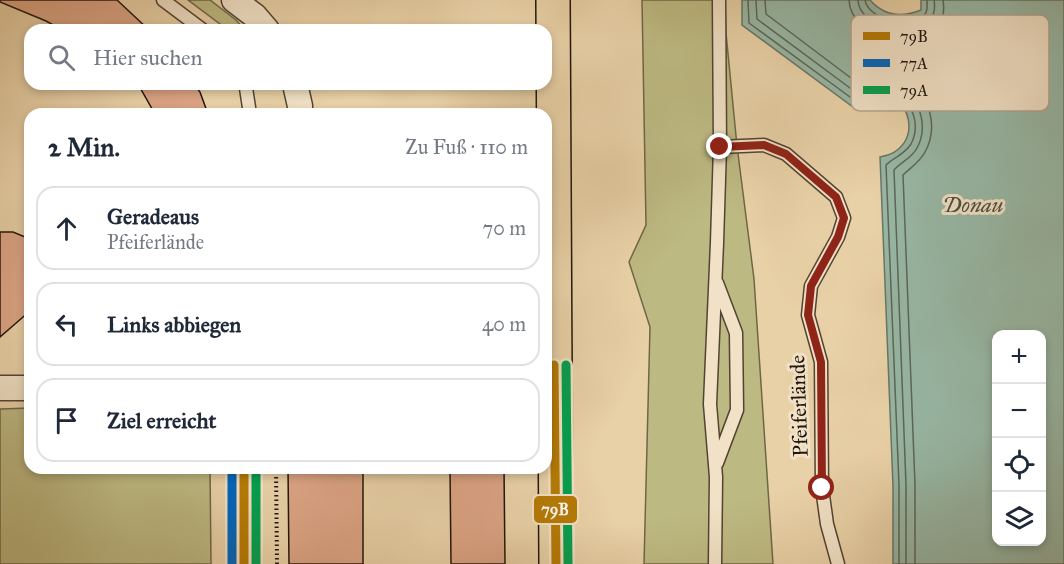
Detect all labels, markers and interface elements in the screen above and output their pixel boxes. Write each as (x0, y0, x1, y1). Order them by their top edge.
legend (851, 15, 1049, 111)
search box (24, 24, 552, 90)
text: 79B (900, 27, 928, 46)
icon: search (45, 41, 78, 74)
text: Hier suchen (93, 44, 202, 71)
text: 77A (900, 54, 928, 73)
text: 79A (900, 81, 928, 100)
text: 2 Min. (48, 131, 120, 163)
route end (706, 133, 732, 159)
text: Zu Fuß · 110 m (405, 135, 528, 159)
water label: Donau (943, 191, 1003, 218)
text: Geradeaus (107, 203, 199, 230)
icon: ahead (50, 212, 83, 245)
text: 70 m (483, 216, 526, 240)
text: Pfeiferlände (107, 230, 204, 254)
icon: left (50, 308, 83, 341)
text: Links abbiegen (107, 311, 241, 338)
text: 40 m (482, 312, 526, 336)
map controls (992, 330, 1046, 546)
button: + (992, 330, 1046, 384)
street label: Pfeiferlände (784, 354, 814, 457)
button: − (992, 384, 1046, 438)
icon: arrive (50, 404, 83, 437)
text: Ziel erreicht (107, 407, 216, 434)
button: locate (992, 438, 1046, 492)
route start (808, 474, 834, 500)
button: layers (992, 492, 1046, 546)
line badge: 79B (533, 495, 578, 524)
text: 79B (541, 500, 569, 520)

